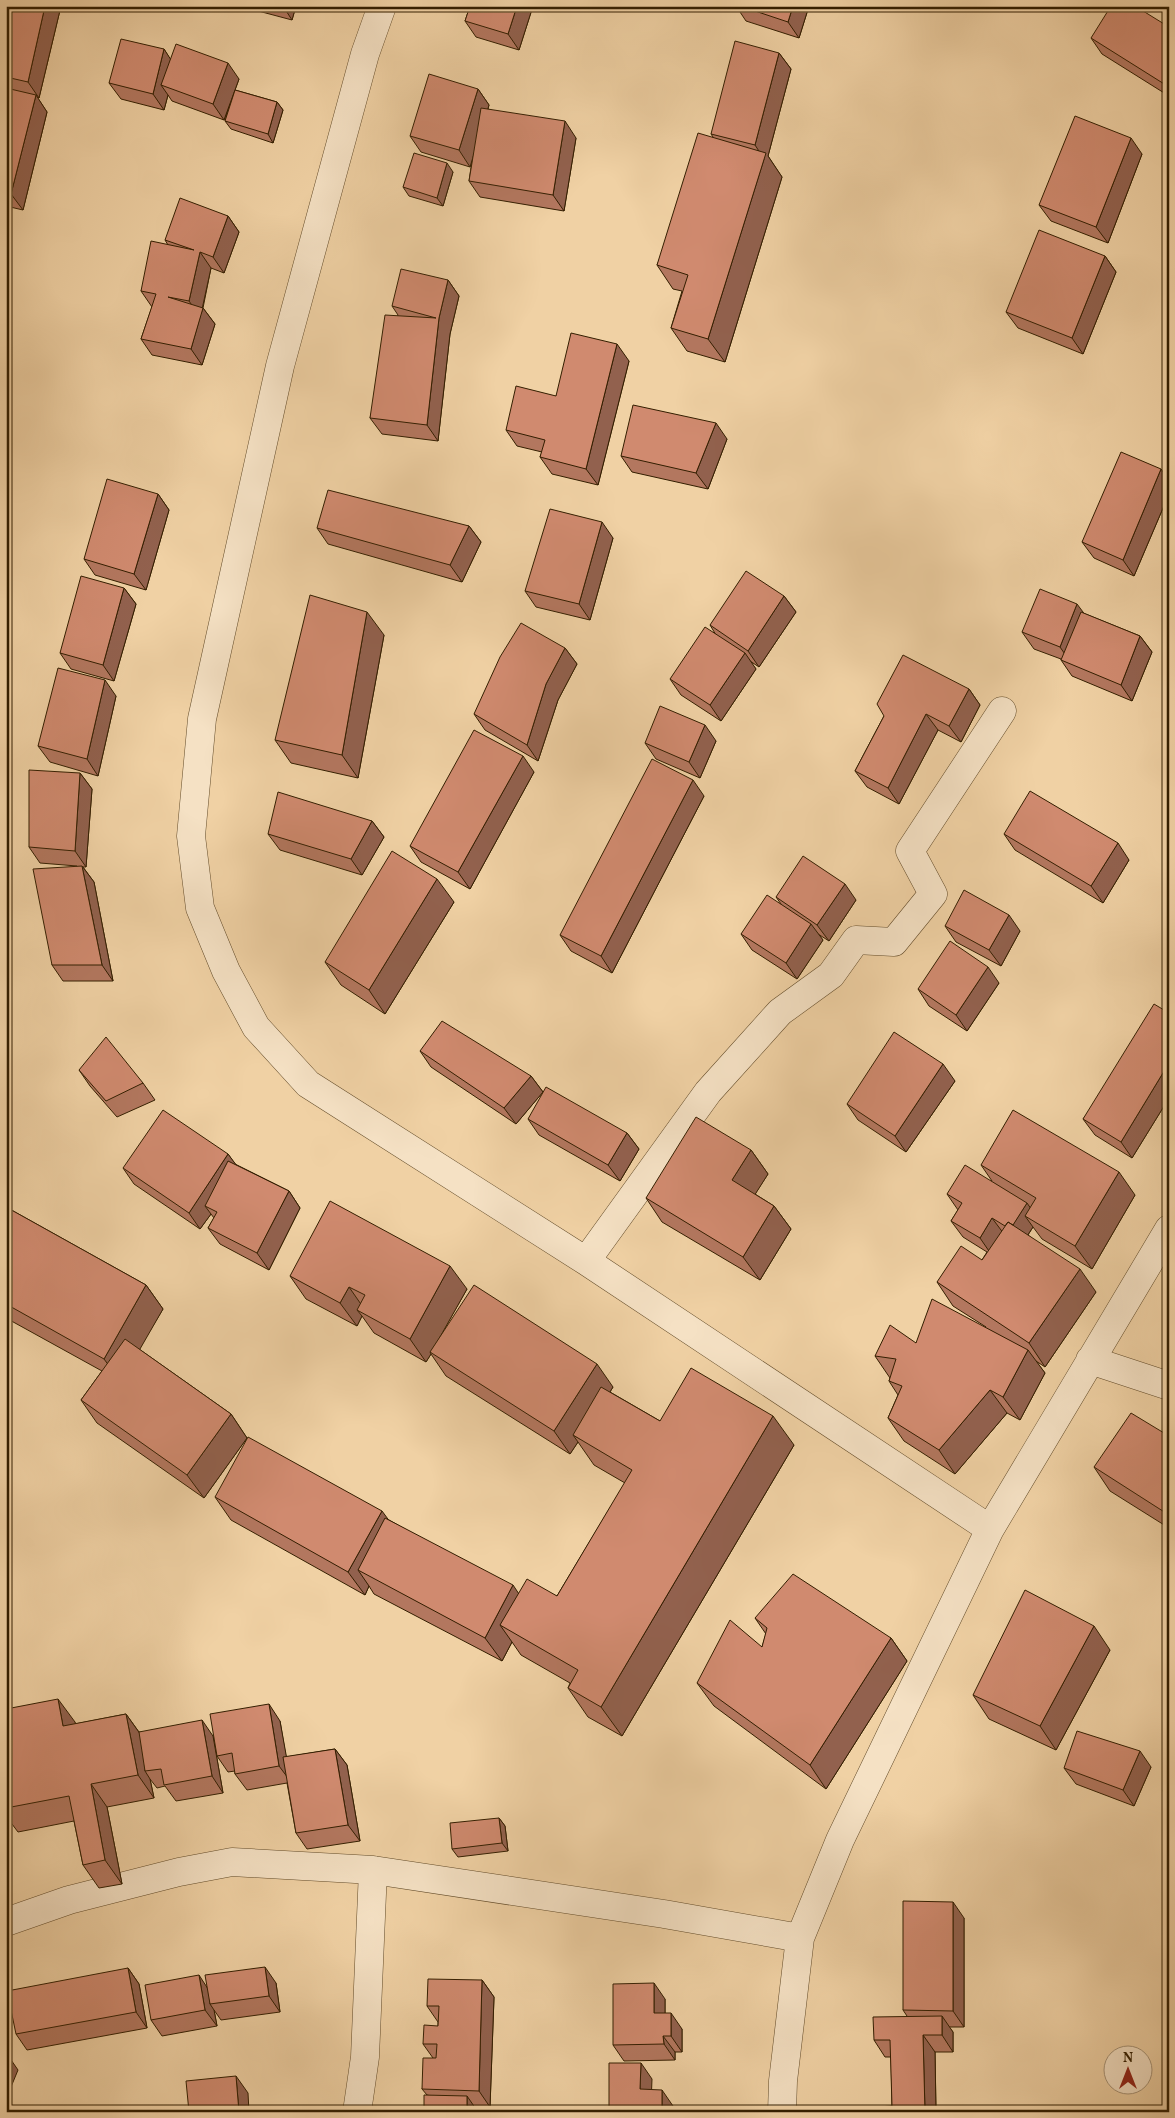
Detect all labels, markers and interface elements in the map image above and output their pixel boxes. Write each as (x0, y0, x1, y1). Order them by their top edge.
north arrow (1102, 2046, 1152, 2096)
text: N (1123, 2049, 1133, 2068)

